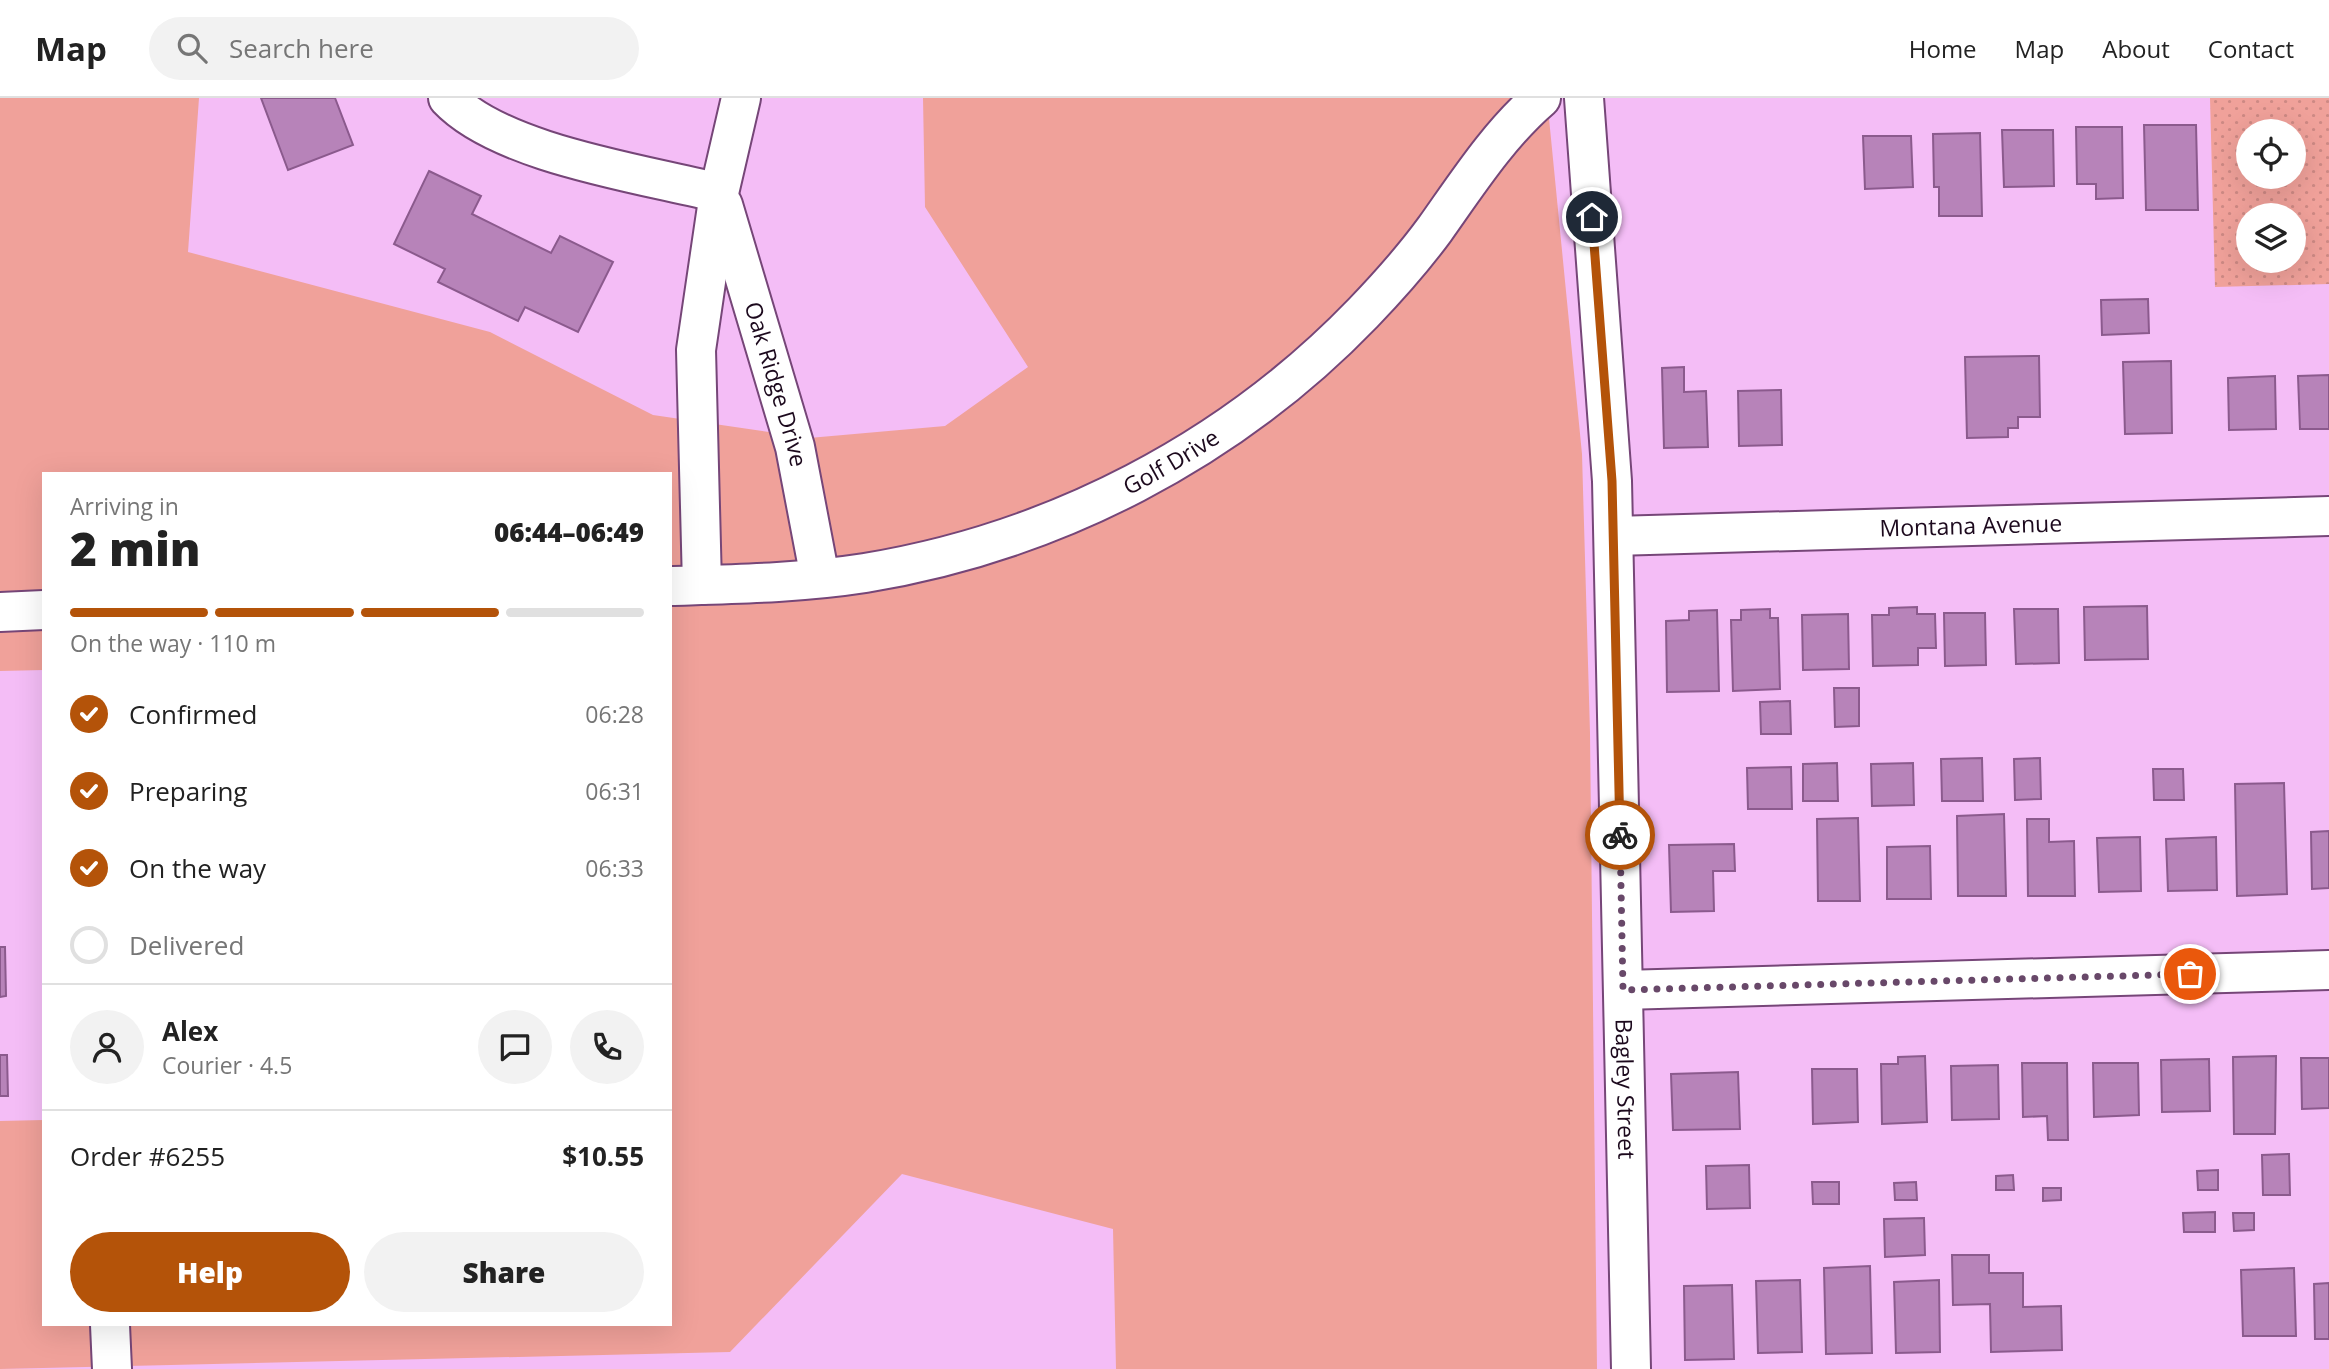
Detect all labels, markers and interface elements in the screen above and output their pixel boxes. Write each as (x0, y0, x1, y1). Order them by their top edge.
search box (149, 17, 639, 80)
text: Map (35, 26, 107, 71)
icon: search (173, 29, 211, 67)
text: Search here (229, 30, 374, 66)
text: Home (1909, 32, 1977, 65)
text: Map (2015, 32, 2064, 65)
text: About (2102, 32, 2170, 65)
text: Contact (2208, 32, 2294, 65)
map controls (2236, 119, 2306, 273)
button: locate (2236, 119, 2306, 189)
pin (1562, 187, 1622, 247)
icon: home (1573, 198, 1611, 236)
button: layers (2236, 203, 2306, 273)
street label: Oak Ridge Drive (738, 298, 815, 469)
street label: Golf Drive (1117, 421, 1225, 502)
text: Arriving in (70, 490, 179, 522)
street label: Montana Avenue (1879, 506, 2063, 544)
text: 06:44–06:49 (494, 514, 644, 550)
text: 2 min (70, 517, 201, 579)
text: On the way · 110 m (70, 627, 276, 659)
icon: check (70, 695, 108, 733)
text: Confirmed (129, 696, 257, 732)
text: 06:28 (585, 698, 644, 730)
icon: check (70, 772, 108, 810)
text: Preparing (129, 773, 247, 809)
text: 06:31 (585, 775, 644, 807)
courier (1585, 800, 1655, 870)
icon: bike (1601, 816, 1639, 854)
icon: check (70, 849, 108, 887)
text: On the way (129, 850, 266, 886)
text: 06:33 (585, 852, 644, 884)
text: Delivered (129, 927, 244, 963)
pin (2160, 944, 2220, 1004)
icon: bag (2171, 955, 2209, 993)
button: person (70, 1010, 144, 1084)
button: chat (478, 1010, 552, 1084)
button: phone (570, 1010, 644, 1084)
text: Alex (162, 1013, 218, 1049)
street label: Bagley Street (1609, 1018, 1644, 1159)
text: Courier · 4.5 (162, 1049, 292, 1081)
text: Order #6255 (70, 1138, 225, 1174)
text: $10.55 (562, 1138, 644, 1174)
button: Help (70, 1232, 350, 1312)
button: Share (364, 1232, 644, 1312)

